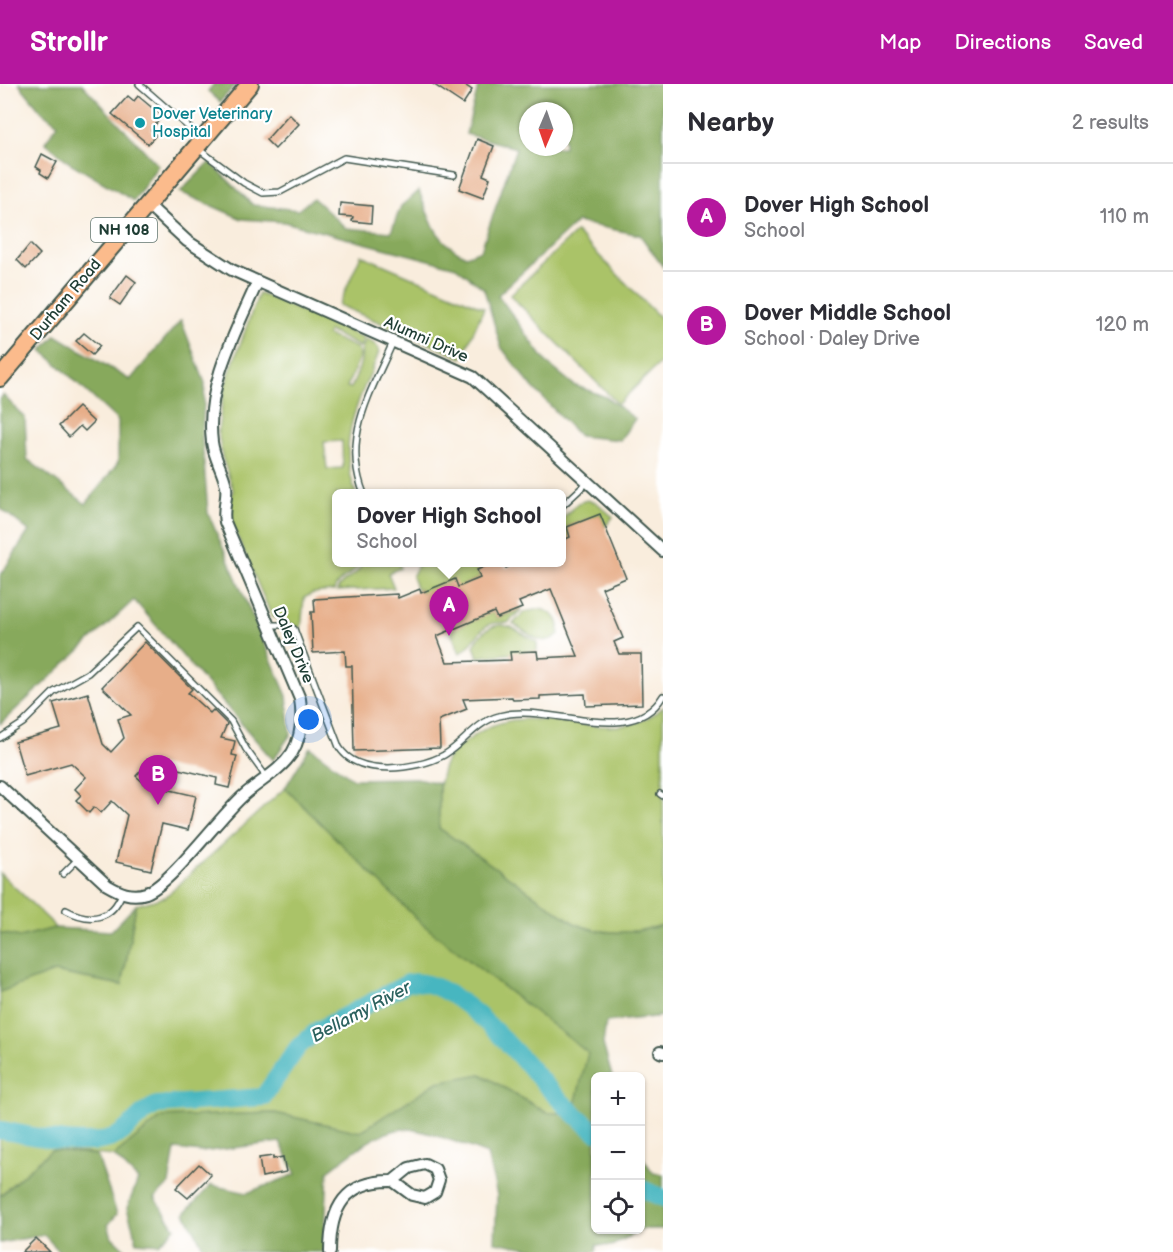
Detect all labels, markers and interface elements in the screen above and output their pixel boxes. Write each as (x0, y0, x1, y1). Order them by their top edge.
text: Strollr (30, 26, 108, 59)
text: Map (879, 30, 922, 55)
text: Directions (955, 30, 1051, 55)
text: Saved (1084, 30, 1143, 55)
north arrow (519, 102, 573, 156)
place label: Dover Veterinary Hospital (152, 105, 273, 142)
text: Nearby (687, 108, 774, 139)
text: 2 results (1072, 111, 1149, 135)
marker: Dover Veterinary Hospital (133, 116, 147, 130)
text: Dover High School (744, 192, 929, 219)
text: A (700, 205, 713, 229)
text: 110 m (1100, 205, 1149, 229)
road number: NH 108 (91, 218, 157, 242)
text: School (744, 219, 805, 243)
street label: Durham Road (26, 255, 106, 345)
text: Dover Middle School (744, 300, 951, 327)
street label: Alumni Drive (381, 313, 472, 367)
text: B (699, 313, 714, 337)
text: 120 m (1096, 313, 1149, 337)
text: School · Daley Drive (744, 327, 920, 351)
popup (332, 489, 566, 567)
text: Dover High School (357, 503, 542, 530)
text: School (357, 530, 417, 554)
pin: A (430, 586, 468, 636)
street label: Daley Drive (268, 604, 318, 687)
your location (294, 705, 323, 734)
pin: B (138, 756, 178, 805)
water label: Bellamy River (308, 976, 416, 1047)
map controls (591, 1072, 645, 1234)
button: + (591, 1072, 645, 1126)
button: − (591, 1126, 645, 1180)
button: locate (591, 1180, 645, 1234)

